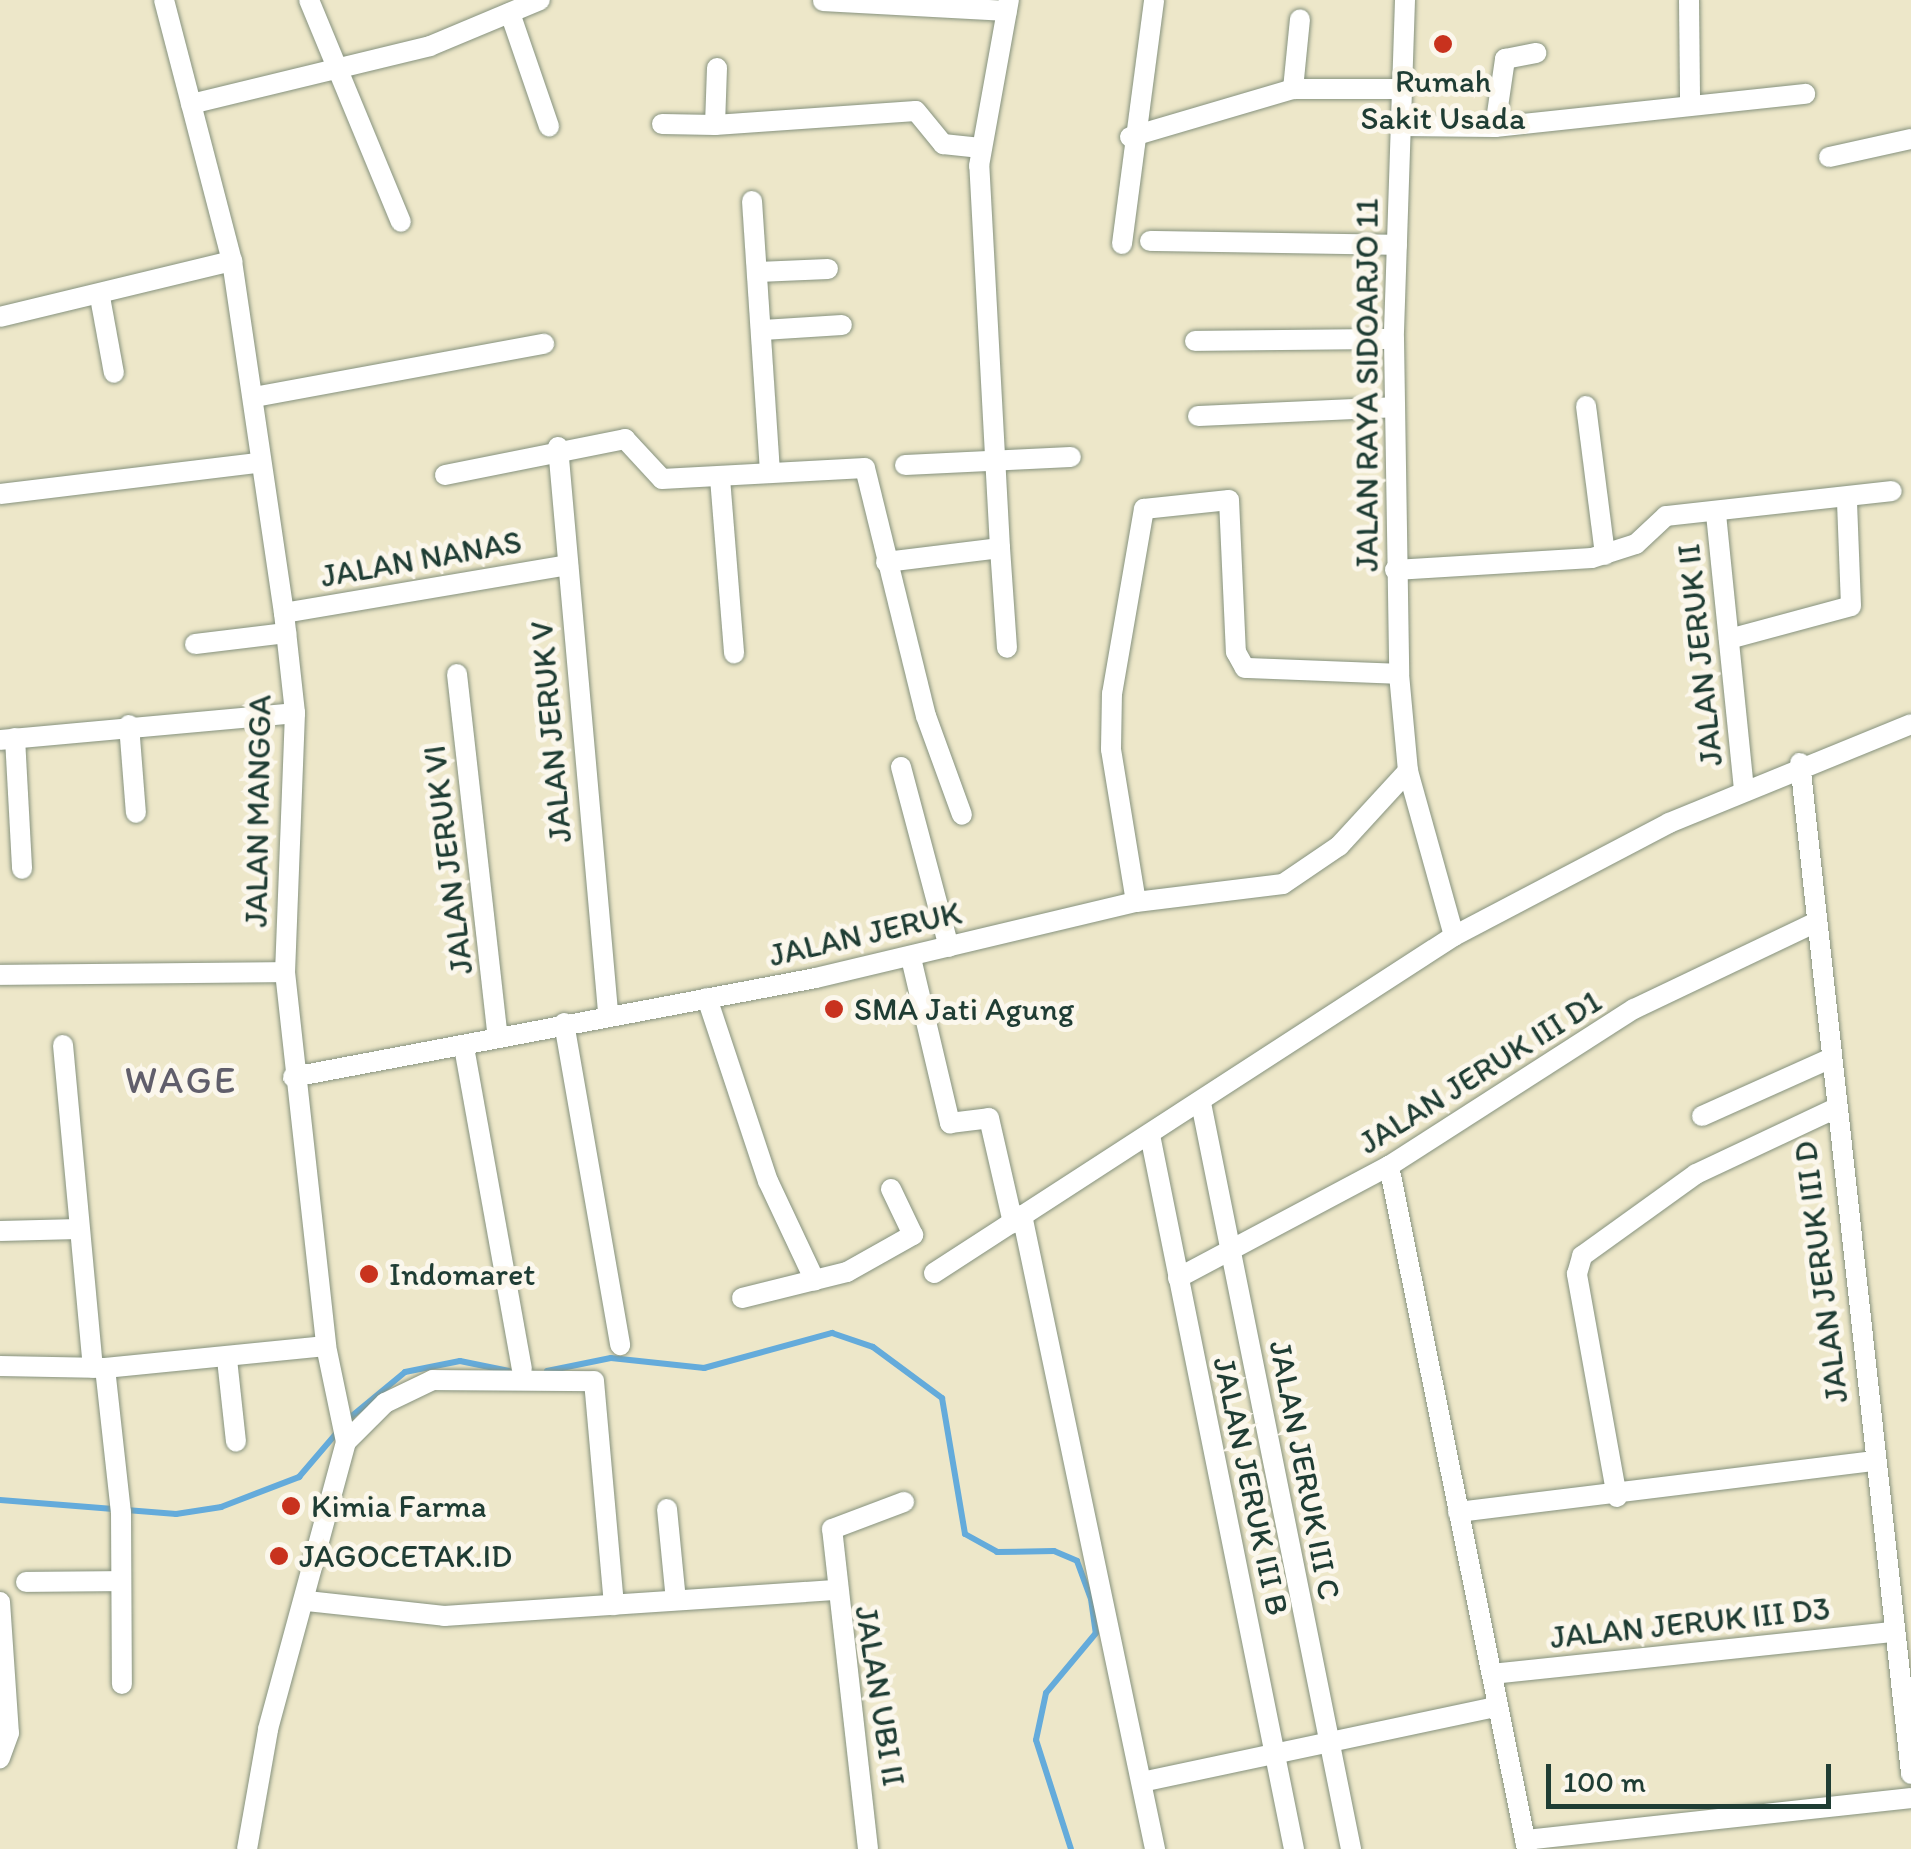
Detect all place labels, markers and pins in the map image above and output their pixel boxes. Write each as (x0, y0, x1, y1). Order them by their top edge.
marker: Rumah Sakit Usada (1430, 31, 1456, 57)
place label: Rumah Sakit Usada (1361, 63, 1525, 138)
place label: SMA Jati Agung (854, 990, 1072, 1028)
marker: SMA Jati Agung (823, 998, 845, 1020)
place label: Indomaret (389, 1255, 535, 1293)
marker: Indomaret (358, 1263, 380, 1285)
place label: Kimia Farma (311, 1487, 485, 1525)
marker: Kimia Farma (280, 1495, 302, 1517)
place label: JAGOCETAK.ID (299, 1537, 512, 1575)
marker: JAGOCETAK.ID (268, 1545, 290, 1567)

